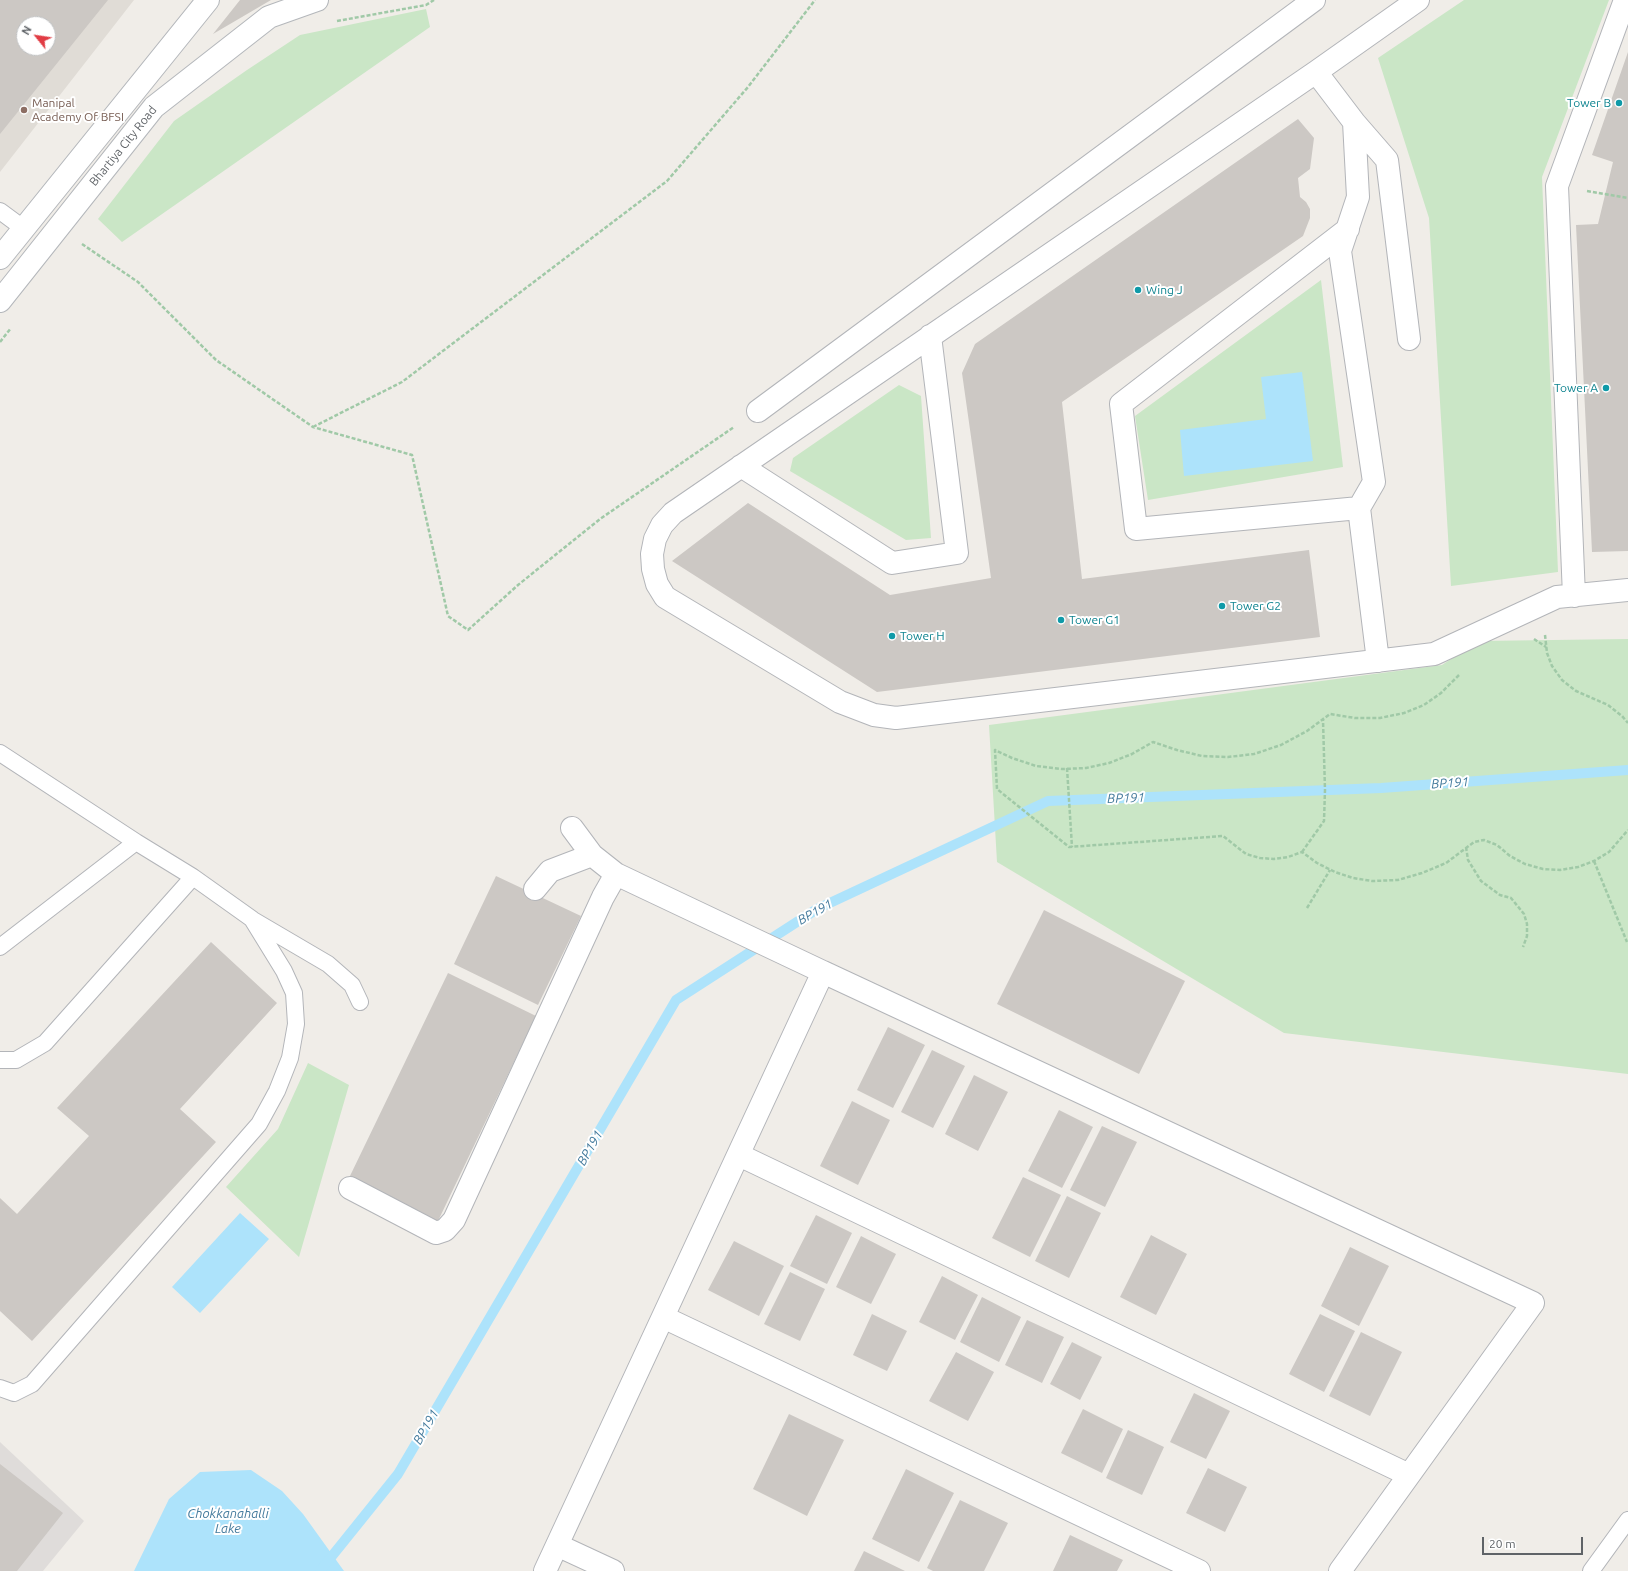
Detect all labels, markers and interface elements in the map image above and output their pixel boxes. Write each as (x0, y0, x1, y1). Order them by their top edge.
north arrow (16, 16, 56, 56)
text: N (19, 24, 34, 37)
place label: Manipal Academy Of BFSI (32, 96, 124, 124)
place label: Tower B (1567, 96, 1611, 110)
marker: Tower B (1614, 98, 1624, 108)
street label: Bhartiya City Road (86, 103, 160, 189)
marker: Manipal Academy Of BFSI (19, 105, 29, 115)
place label: Wing J (1146, 283, 1183, 297)
marker: Wing J (1133, 285, 1143, 295)
place label: Tower A (1554, 381, 1598, 395)
marker: Tower A (1601, 383, 1611, 393)
place label: Tower G2 (1230, 599, 1281, 613)
marker: Tower G2 (1217, 601, 1227, 611)
place label: Tower G1 (1069, 613, 1120, 627)
marker: Tower G1 (1056, 615, 1066, 625)
place label: Tower H (900, 629, 945, 643)
marker: Tower H (887, 631, 897, 641)
water label: BP191 (1431, 774, 1469, 792)
water label: BP191 (1107, 790, 1145, 806)
water label: BP191 (795, 896, 835, 928)
water label: BP191 (574, 1128, 606, 1168)
water label: BP191 (410, 1407, 442, 1447)
water label: Chokkanahalli Lake (187, 1506, 269, 1537)
scale bar (1484, 1529, 1585, 1555)
text: 20 m (1489, 1537, 1516, 1550)

